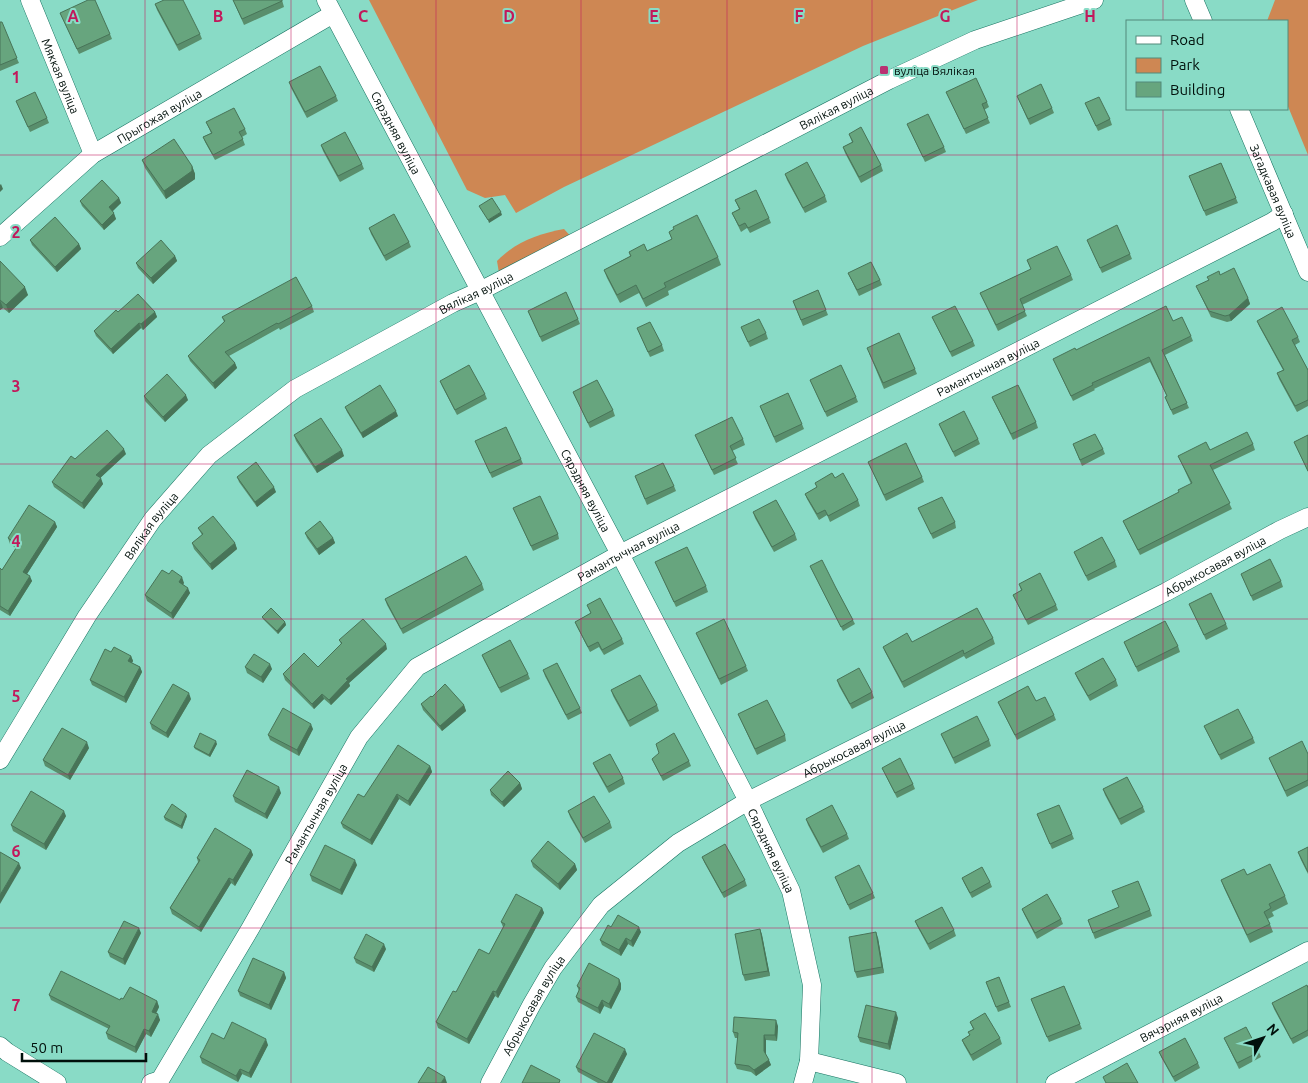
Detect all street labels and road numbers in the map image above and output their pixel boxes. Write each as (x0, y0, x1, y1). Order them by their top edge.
street label: Мяккая вуліца (40, 36, 82, 115)
street label: Вялікая вуліца (797, 83, 875, 132)
street label: Прыгожая вуліца (114, 86, 204, 145)
street label: Сярэдняя вуліца (369, 89, 424, 176)
street label: Загадкавая вуліца (1248, 142, 1299, 240)
street label: Вялікая вуліца (436, 269, 515, 316)
street label: Рамантычная вуліца (934, 335, 1041, 398)
street label: Сярэдняя вуліца (559, 447, 613, 534)
street label: Вялікая вуліца (121, 489, 180, 562)
street label: Рамантычная вуліца (575, 519, 681, 583)
street label: Абрыкосавая вуліца (1162, 533, 1268, 598)
street label: Абрыкосавая вуліца (800, 717, 907, 779)
street label: Рамантычная вуліца (282, 761, 349, 866)
street label: Сярэдняя вуліца (746, 806, 797, 894)
street label: Абрыкосавая вуліца (500, 953, 567, 1057)
street label: Вячэрняя вуліца (1137, 990, 1224, 1044)

